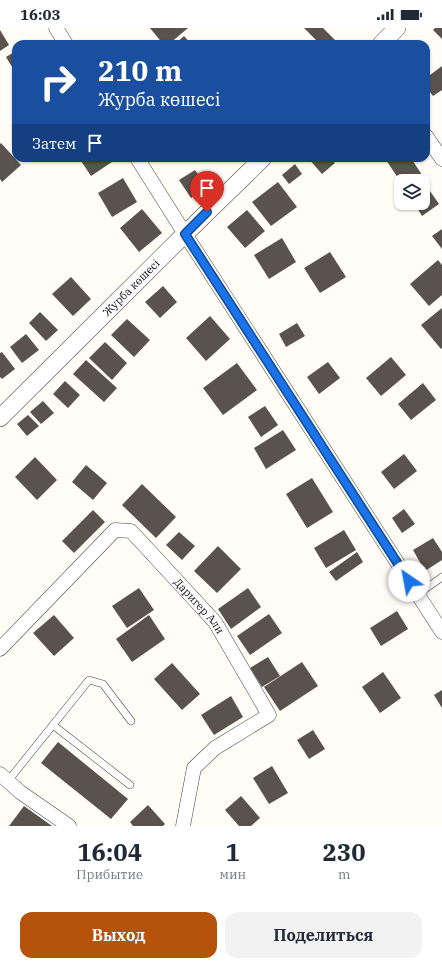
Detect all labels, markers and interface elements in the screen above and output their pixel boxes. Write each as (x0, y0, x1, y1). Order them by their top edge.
text: 16:03 (20, 5, 61, 24)
text: 210 m (98, 52, 182, 89)
icon: right (32, 56, 84, 108)
text: Журба көшесі (98, 88, 221, 111)
icon: arrive (84, 132, 106, 154)
text: Затем (32, 134, 76, 153)
pin (190, 171, 224, 212)
map controls (394, 174, 430, 210)
button: layers (394, 174, 430, 210)
icon: arrive (196, 177, 218, 199)
street label: Журба көшесі (100, 256, 163, 319)
position arrow (388, 560, 430, 602)
street label: Даригер Али (171, 575, 227, 636)
text: 16:04 (77, 836, 142, 868)
text: 1 (226, 836, 240, 868)
text: 230 (322, 836, 366, 868)
text: Прибытие (76, 866, 143, 883)
text: мин (219, 866, 246, 883)
text: m (338, 866, 350, 883)
button: Выход (20, 912, 217, 958)
button: Поделиться (225, 912, 422, 958)

